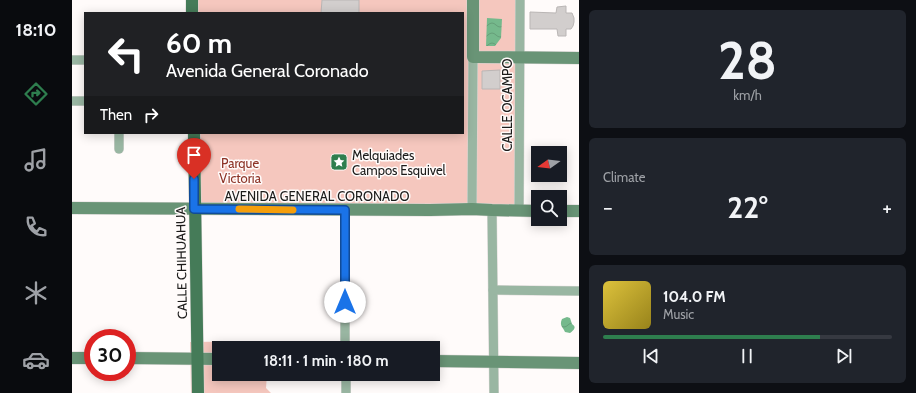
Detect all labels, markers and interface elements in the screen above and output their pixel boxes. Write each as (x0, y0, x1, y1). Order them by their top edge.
text: 18:10 (16, 19, 56, 41)
text: 60 m (166, 26, 232, 60)
icon: left (100, 28, 152, 80)
text: 28 (718, 29, 777, 92)
street label: CALLE OCAMPO (499, 58, 515, 152)
text: Avenida General Coronado (166, 60, 369, 82)
icon: directions (22, 80, 50, 108)
text: km/h (733, 87, 762, 103)
icon: right (140, 104, 162, 126)
text: Then (100, 106, 132, 124)
pin (177, 138, 211, 179)
icon: arrive (183, 144, 205, 166)
icon: music (22, 146, 50, 174)
north arrow (531, 146, 567, 182)
map controls (531, 146, 567, 226)
place label: Melquiades Campos Esquivel (352, 147, 446, 178)
place icon: Melquiades Campos Esquivel (329, 152, 349, 172)
park label: Parque Victoria (219, 155, 262, 186)
text: Climate (603, 169, 645, 185)
street label: AVENIDA GENERAL CORONADO (224, 188, 410, 204)
text: 22° (727, 189, 768, 226)
button: search (531, 190, 567, 226)
text: − (603, 194, 613, 221)
text: + (882, 194, 892, 221)
street label: CALLE CHIHUAHUA (172, 207, 190, 319)
icon: phone (22, 213, 50, 241)
icon: climate (22, 279, 50, 307)
position arrow (324, 281, 366, 323)
text: 104.0 FM (663, 288, 726, 306)
text: Music (663, 306, 694, 322)
speed limit sign: 30 (84, 329, 136, 381)
icon: previous (640, 345, 662, 367)
icon: pause (736, 345, 758, 367)
icon: next (833, 345, 855, 367)
icon: car (22, 346, 50, 374)
text: 18:11 · 1 min · 180 m (264, 352, 388, 370)

